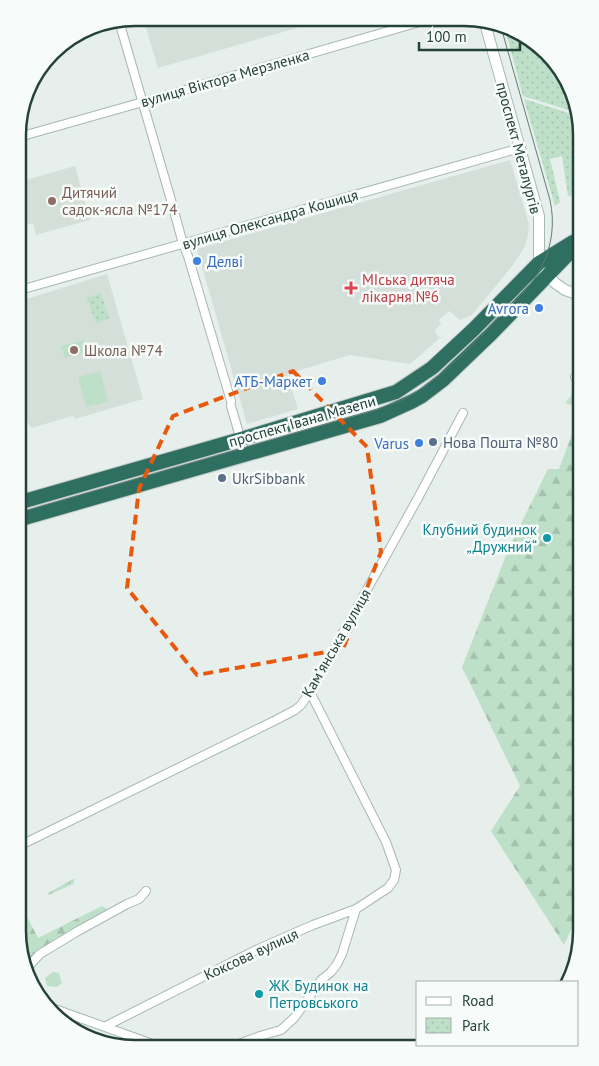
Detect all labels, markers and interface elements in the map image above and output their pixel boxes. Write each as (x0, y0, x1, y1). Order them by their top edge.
scale bar (419, 20, 520, 52)
text: 100 m (426, 27, 467, 46)
street label: вулиця Віктора Мерзленка (138, 45, 312, 111)
street label: проспект Металургів (492, 80, 546, 216)
place label: Дитячий садок-ясла №174 (62, 183, 177, 219)
street label: вулиця Олександра Кошиця (180, 185, 360, 253)
marker: Дитячий садок-ясла №174 (46, 195, 58, 207)
place label: Делві (207, 252, 243, 271)
marker: Делві (191, 255, 203, 267)
place label: МІська дитяча лікарня №6 (361, 270, 455, 306)
marker: МІська дитяча лікарня №6 (344, 281, 358, 295)
place label: Avrora (488, 299, 529, 318)
marker: Avrora (533, 302, 545, 314)
place label: Школа №74 (84, 341, 163, 360)
marker: Школа №74 (68, 344, 80, 356)
place label: АТБ-Маркет (234, 372, 312, 391)
marker: АТБ-Маркет (316, 375, 328, 387)
street label: проспект Івана Мазепи (226, 391, 378, 451)
place label: Нова Пошта №80 (443, 433, 558, 452)
place label: Varus (373, 434, 409, 453)
marker: Нова Пошта №80 (427, 436, 439, 448)
marker: Varus (413, 437, 425, 449)
place label: UkrSibbank (232, 469, 306, 488)
marker: UkrSibbank (216, 472, 228, 484)
place label: Клубний будинок „Дружний“ (423, 520, 538, 556)
marker: Клубний будинок „Дружний“ (541, 532, 553, 544)
street label: Камʼянська вулиця (297, 585, 375, 701)
street label: Коксова вулиця (201, 924, 301, 984)
place label: ЖК Будинок на Петровського (268, 976, 368, 1012)
legend (416, 981, 579, 1046)
marker: ЖК Будинок на Петровського (253, 988, 265, 1000)
text: Road (462, 991, 494, 1010)
text: Park (462, 1016, 490, 1035)

